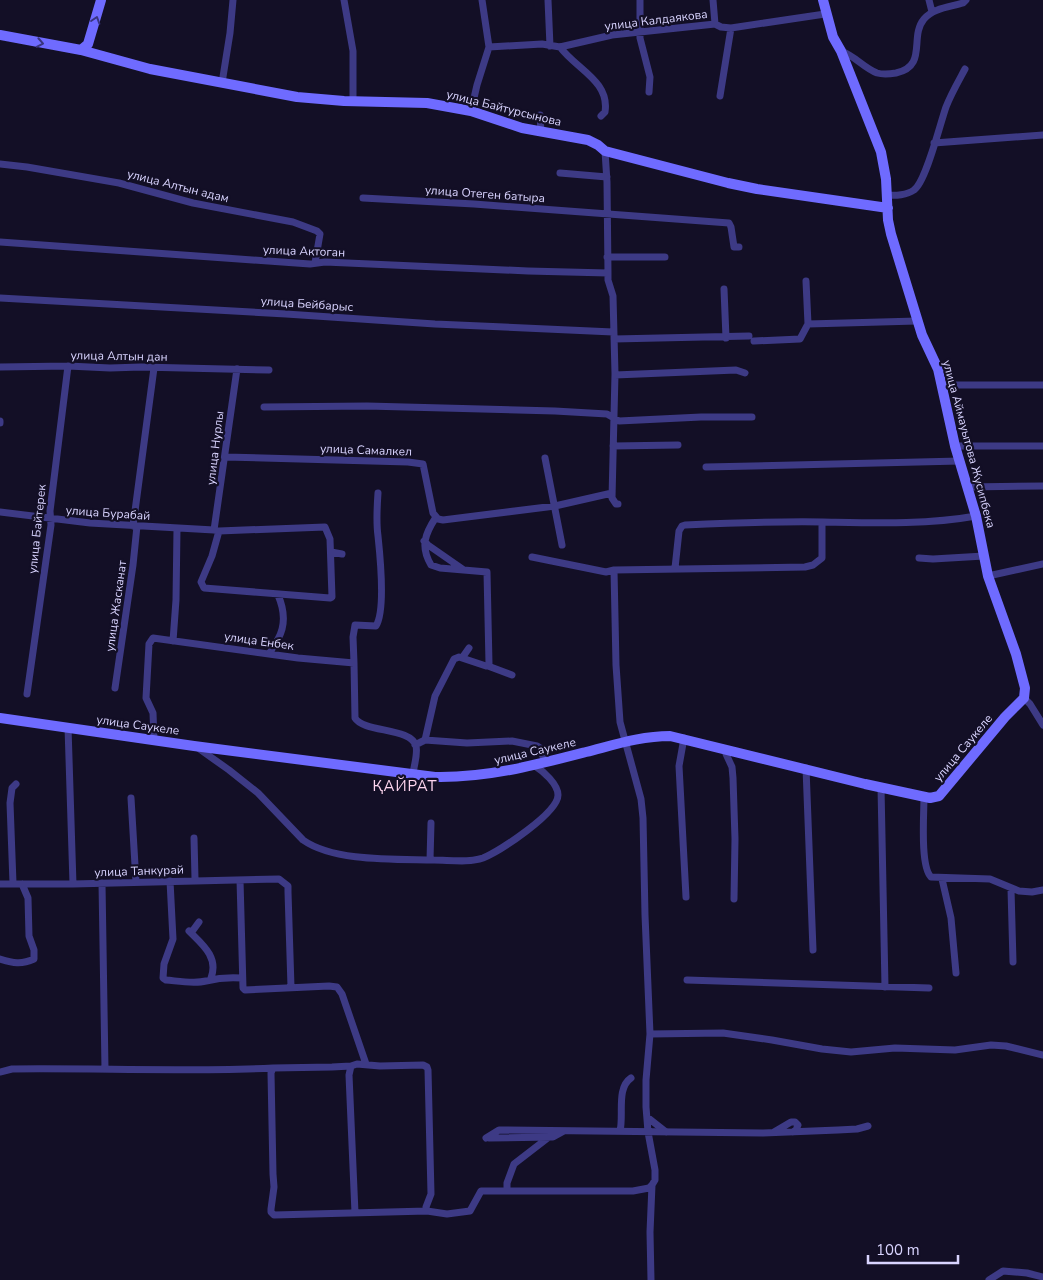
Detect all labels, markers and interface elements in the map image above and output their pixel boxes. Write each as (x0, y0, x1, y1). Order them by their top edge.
street label: улица Калдаякова (604, 6, 708, 34)
one-way arrow (90, 16, 100, 24)
one-way arrow (36, 37, 45, 47)
street label: улица Байтурсынова (445, 86, 563, 130)
street label: улица Алтын адам (125, 166, 231, 206)
street label: улица Отеген батыра (424, 182, 546, 206)
street label: улица Актоган (263, 242, 345, 260)
street label: улица Бейбарыс (260, 293, 354, 315)
street label: улица Алтын дан (70, 347, 168, 365)
street label: улица Аймауытова Жусипбека (939, 358, 999, 530)
street label: улица Нурлы (203, 410, 227, 486)
street label: улица Самалкел (320, 440, 412, 460)
street label: улица Байтерек (24, 483, 50, 574)
street label: улица Бурабай (65, 502, 151, 524)
street label: улица Жасканат (102, 559, 130, 653)
street label: улица Енбек (223, 628, 296, 654)
street label: улица Саукеле (96, 711, 180, 739)
street label: улица Саукеле (930, 711, 996, 785)
street label: улица Саукеле (493, 734, 577, 768)
district label: ҚАЙРАТ (372, 776, 438, 796)
street label: улица Танкурай (94, 861, 184, 881)
scale bar (868, 1232, 958, 1264)
text: 100 m (876, 1240, 920, 1260)

